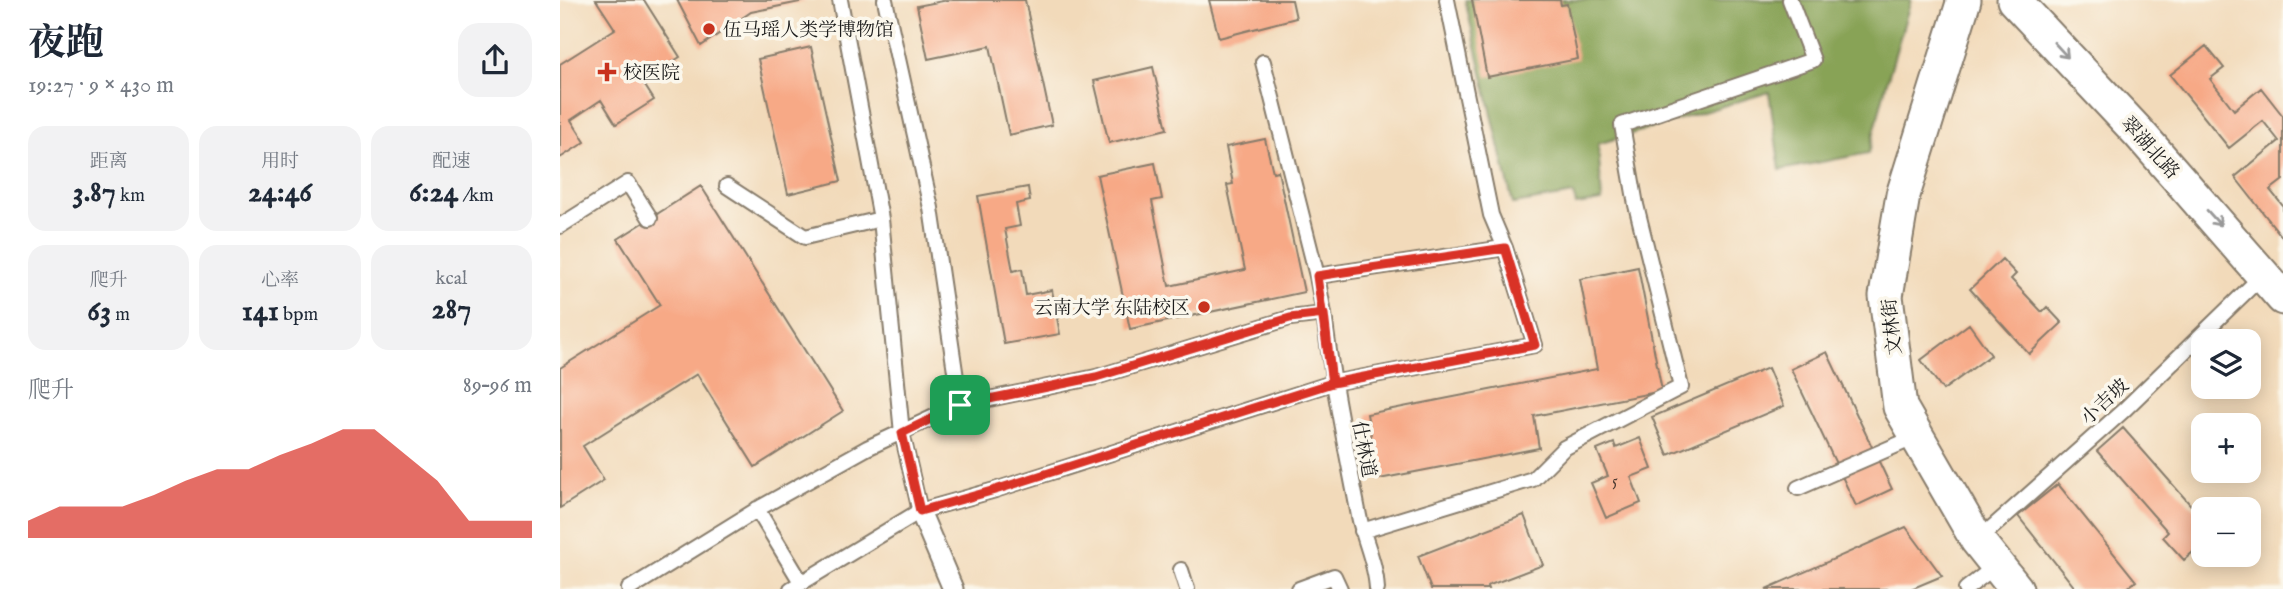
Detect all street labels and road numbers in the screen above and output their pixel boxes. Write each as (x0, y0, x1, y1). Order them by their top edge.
street label: 翠湖北路 (2115, 112, 2184, 185)
street label: 文林街 (1878, 297, 1908, 356)
street label: 小吉坡 (2076, 374, 2134, 431)
street label: 仕林道 (1346, 419, 1380, 480)

